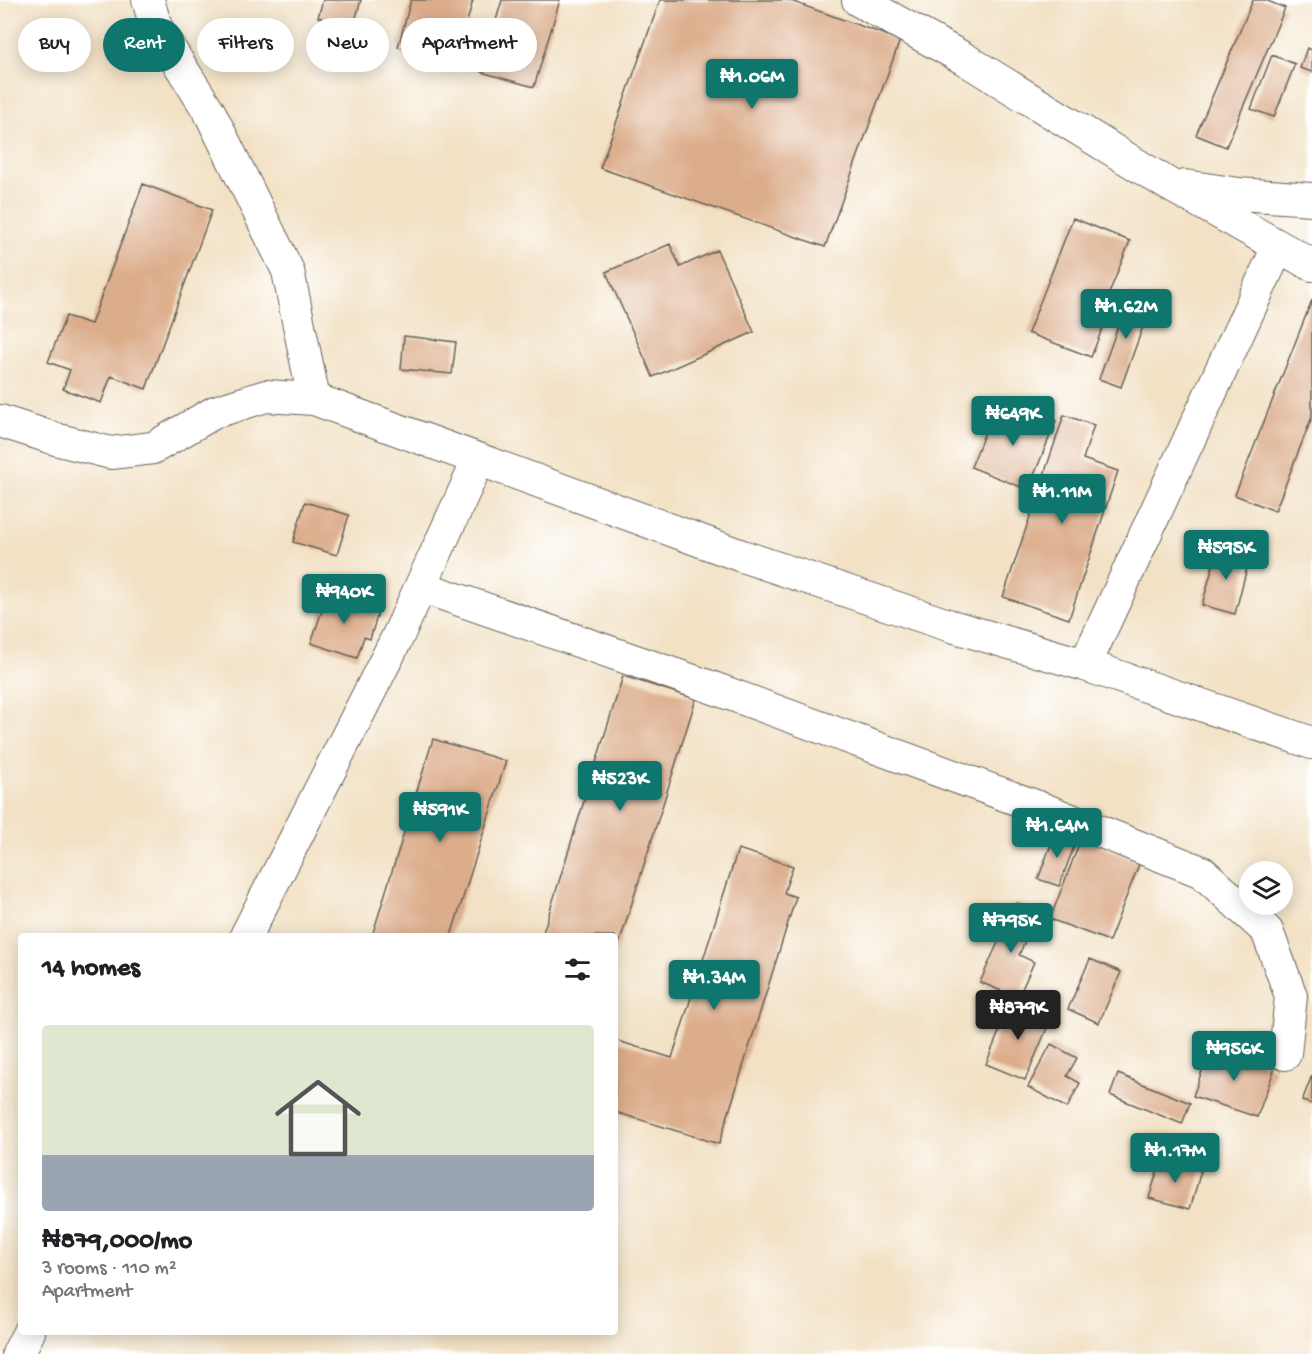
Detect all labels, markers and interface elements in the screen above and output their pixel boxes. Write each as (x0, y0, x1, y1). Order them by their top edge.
chip: Buy (18, 18, 91, 72)
chip: Rent (103, 18, 185, 72)
chip: Filters (197, 18, 294, 72)
chip: New (306, 18, 389, 72)
chip: Apartment (401, 18, 537, 72)
pin: ₦1.06M (703, 59, 801, 110)
text: ₦1.06M (720, 67, 784, 90)
pin: ₦1.62M (1077, 289, 1175, 340)
text: ₦1.62M (1095, 297, 1157, 320)
pin: ₦649K (971, 396, 1055, 447)
text: ₦649K (985, 404, 1041, 427)
pin: ₦1.11M (1013, 474, 1111, 525)
text: ₦1.11M (1033, 482, 1091, 505)
pin: ₦595K (1184, 530, 1268, 581)
text: ₦595K (1198, 538, 1254, 561)
pin: ₦940K (302, 574, 386, 625)
text: ₦940K (316, 582, 372, 605)
pin: ₦523K (578, 761, 662, 812)
text: ₦523K (592, 769, 648, 792)
pin: ₦591K (398, 792, 482, 843)
text: ₦591K (413, 800, 467, 823)
pin: ₦1.64M (1008, 808, 1106, 859)
text: ₦1.64M (1026, 816, 1088, 839)
map controls (1239, 861, 1293, 915)
button: layers (1239, 861, 1293, 915)
pin: ₦795K (969, 903, 1053, 954)
text: ₦795K (983, 911, 1039, 934)
icon: filters (561, 953, 594, 986)
text: 14 homes (42, 954, 140, 985)
pin: ₦1.34M (665, 960, 763, 1011)
text: ₦1.34M (683, 968, 745, 991)
pin: ₦879K (976, 990, 1060, 1041)
text: ₦879K (990, 998, 1046, 1021)
pin: ₦956K (1192, 1031, 1276, 1082)
text: ₦956K (1206, 1039, 1262, 1062)
icon: home (264, 1064, 372, 1172)
pin: ₦1.17M (1126, 1133, 1224, 1184)
text: ₦1.17M (1144, 1141, 1206, 1164)
text: ₦879,000/mo (42, 1227, 192, 1258)
text: 3 rooms · 110 m² (42, 1258, 177, 1281)
text: Apartment (42, 1281, 132, 1304)

